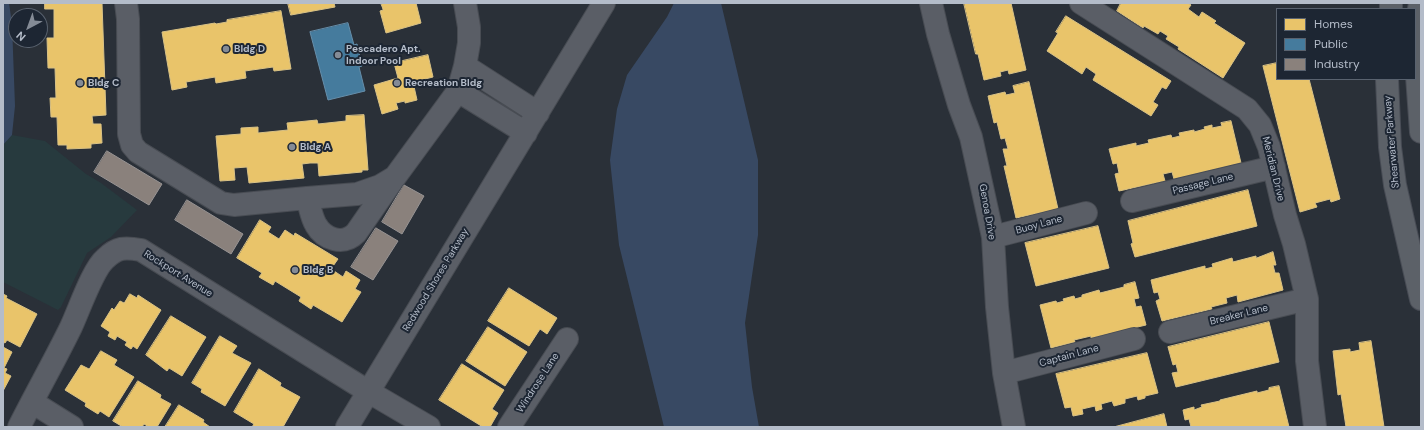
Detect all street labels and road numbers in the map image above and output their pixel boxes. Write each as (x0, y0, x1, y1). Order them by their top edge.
street label: Shearwater Parkway (1382, 95, 1402, 189)
street label: Meridian Drive (1259, 135, 1287, 203)
street label: Passage Lane (1171, 171, 1235, 197)
street label: Genoa Drive (976, 183, 998, 241)
street label: Buoy Lane (1014, 213, 1064, 237)
street label: Redwood Shores Parkway (400, 226, 472, 334)
street label: Rockport Avenue (141, 248, 215, 300)
street label: Breaker Lane (1209, 302, 1269, 328)
street label: Captain Lane (1038, 342, 1100, 370)
street label: Windrose Lane (514, 351, 562, 415)

